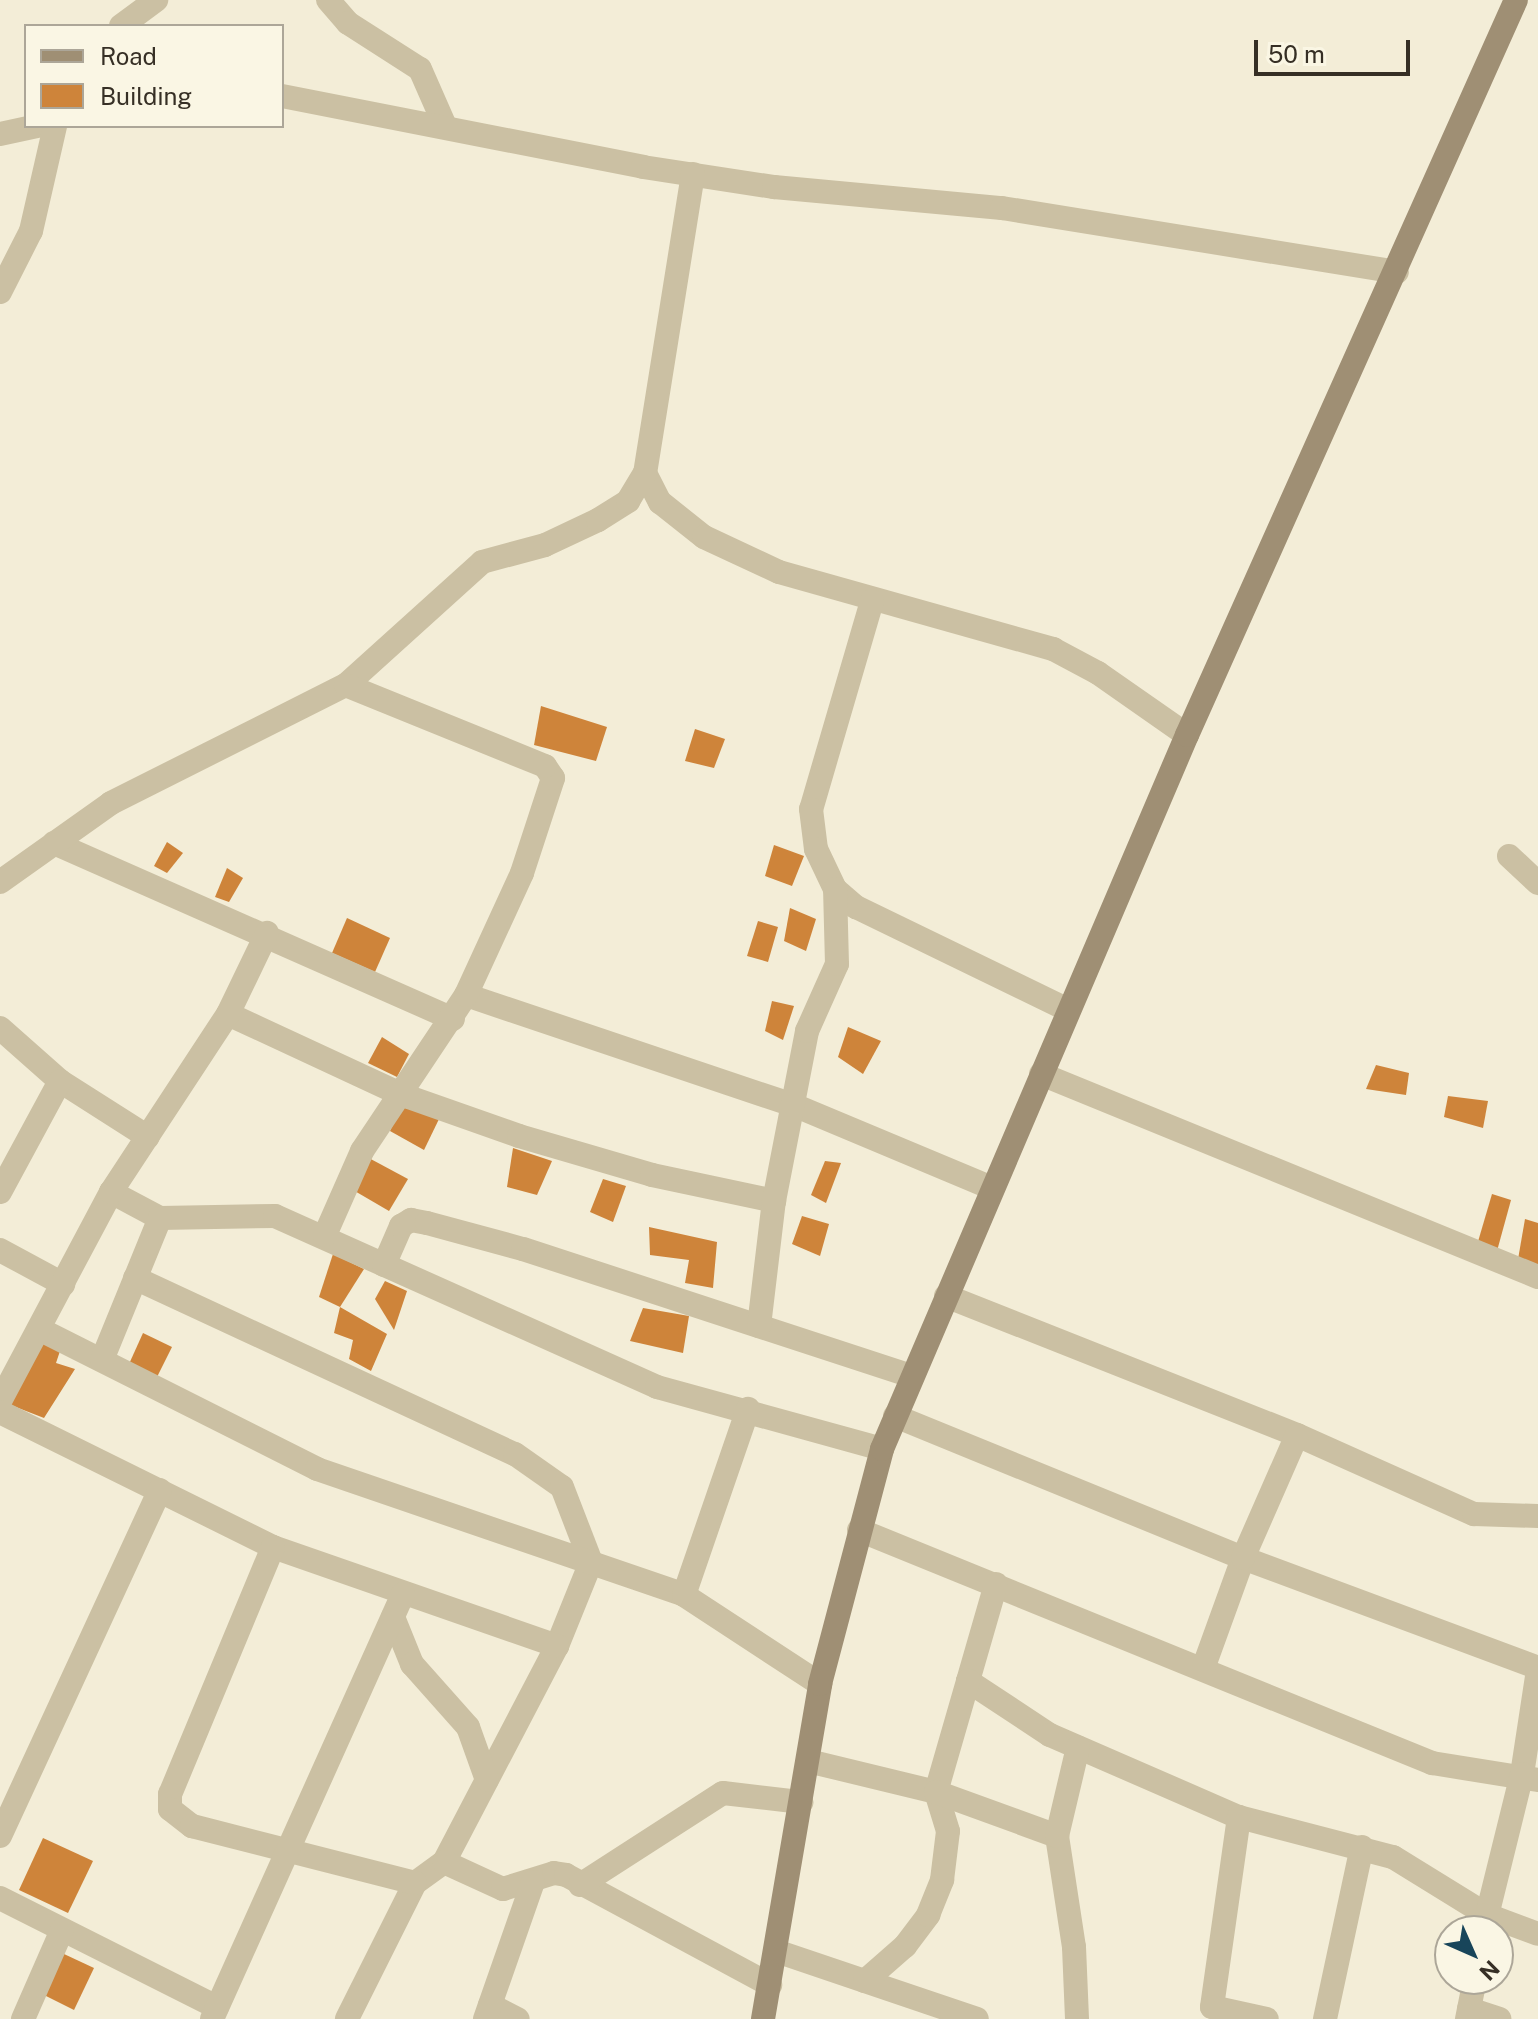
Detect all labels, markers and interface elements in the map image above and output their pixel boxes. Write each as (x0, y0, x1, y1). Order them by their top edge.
legend (24, 24, 284, 128)
scale bar (1258, 24, 1414, 74)
text: 50 m (1268, 40, 1325, 68)
text: Road (100, 42, 157, 70)
text: Building (100, 82, 192, 110)
north arrow (1434, 1915, 1514, 1995)
text: N (1474, 1955, 1505, 1986)

